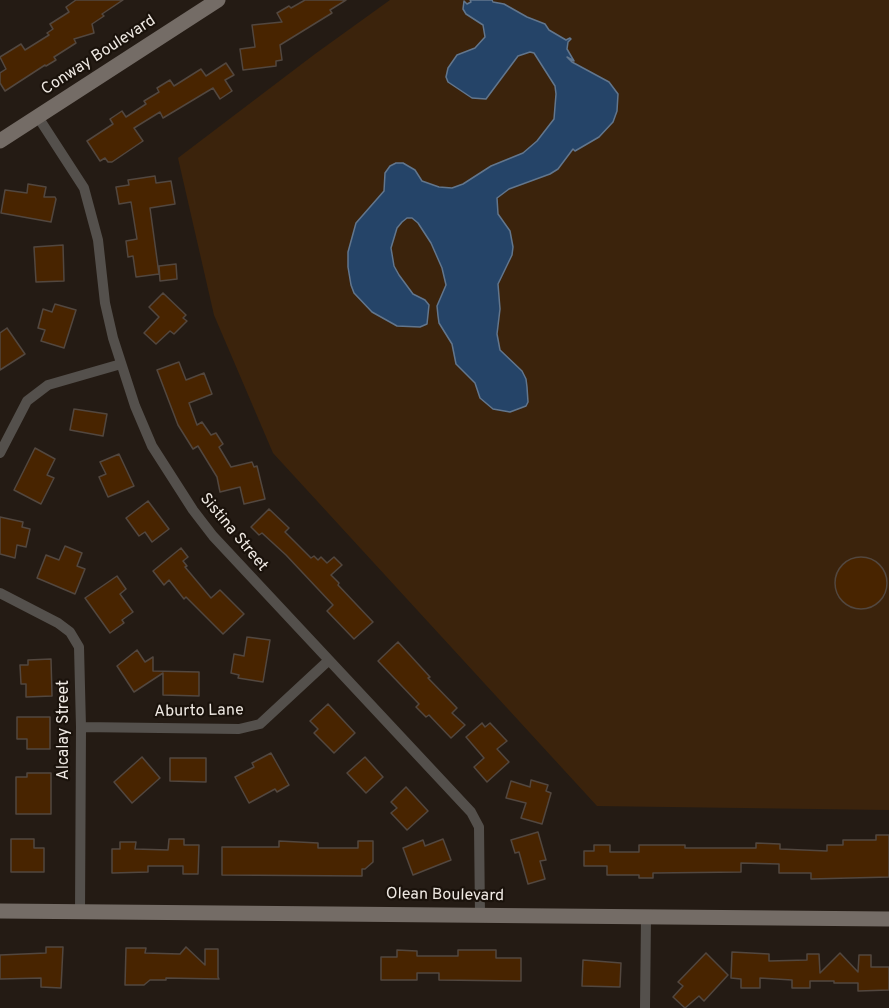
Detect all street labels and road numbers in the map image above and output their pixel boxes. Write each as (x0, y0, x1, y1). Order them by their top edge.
street label: Conway Boulevard (38, 12, 160, 100)
street label: Sistina Street (195, 490, 271, 576)
street label: Alcalay Street (55, 680, 75, 780)
street label: Aburto Lane (154, 702, 244, 722)
street label: Olean Boulevard (386, 885, 504, 907)

